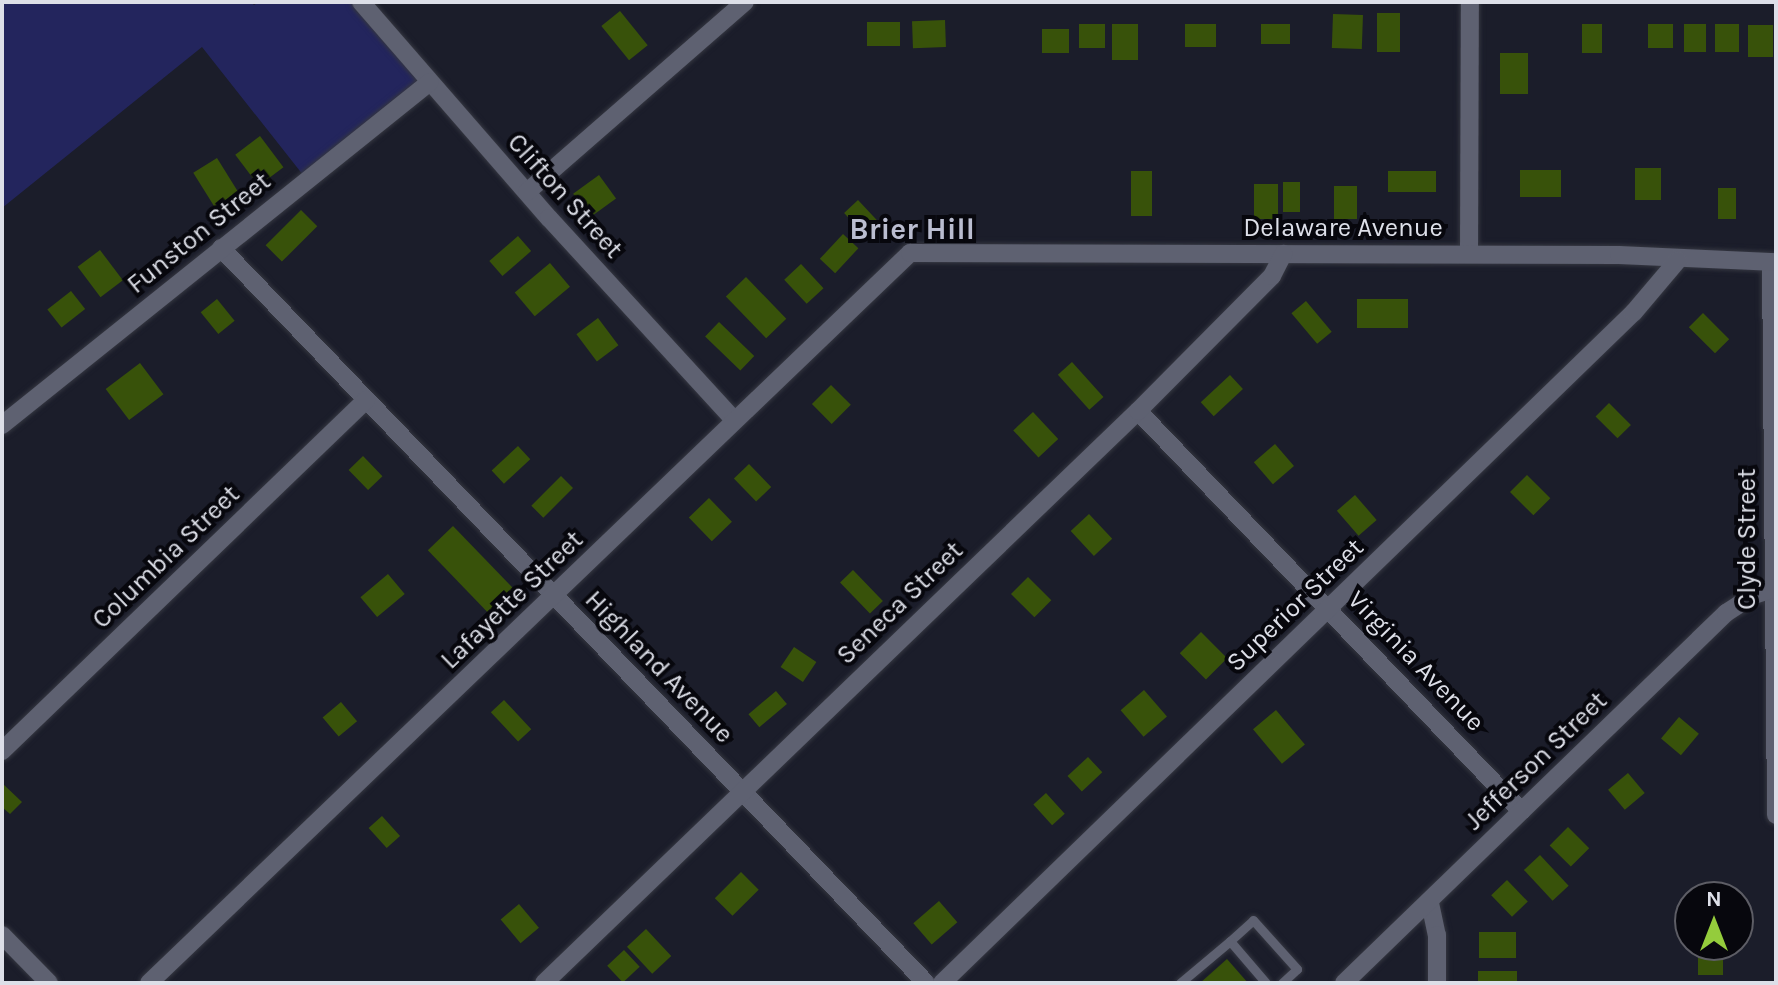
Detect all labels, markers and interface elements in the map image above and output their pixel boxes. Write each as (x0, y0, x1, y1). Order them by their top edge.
street label: Clifton Street (501, 127, 629, 265)
street label: Funston Street (121, 166, 277, 300)
district label: Brier Hill (849, 211, 975, 247)
street label: Delaware Avenue (1243, 212, 1443, 244)
street label: Clyde Street (1731, 468, 1763, 610)
street label: Columbia Street (86, 479, 246, 635)
street label: Lafayette Street (434, 524, 590, 676)
street label: Superior Street (1220, 532, 1370, 678)
street label: Seneca Street (830, 535, 970, 671)
street label: Highland Avenue (578, 584, 740, 750)
street label: Virginia Avenue (1341, 584, 1491, 738)
street label: Jefferson Street (1458, 685, 1614, 837)
north arrow (1674, 881, 1754, 961)
text: N (1706, 886, 1722, 912)

